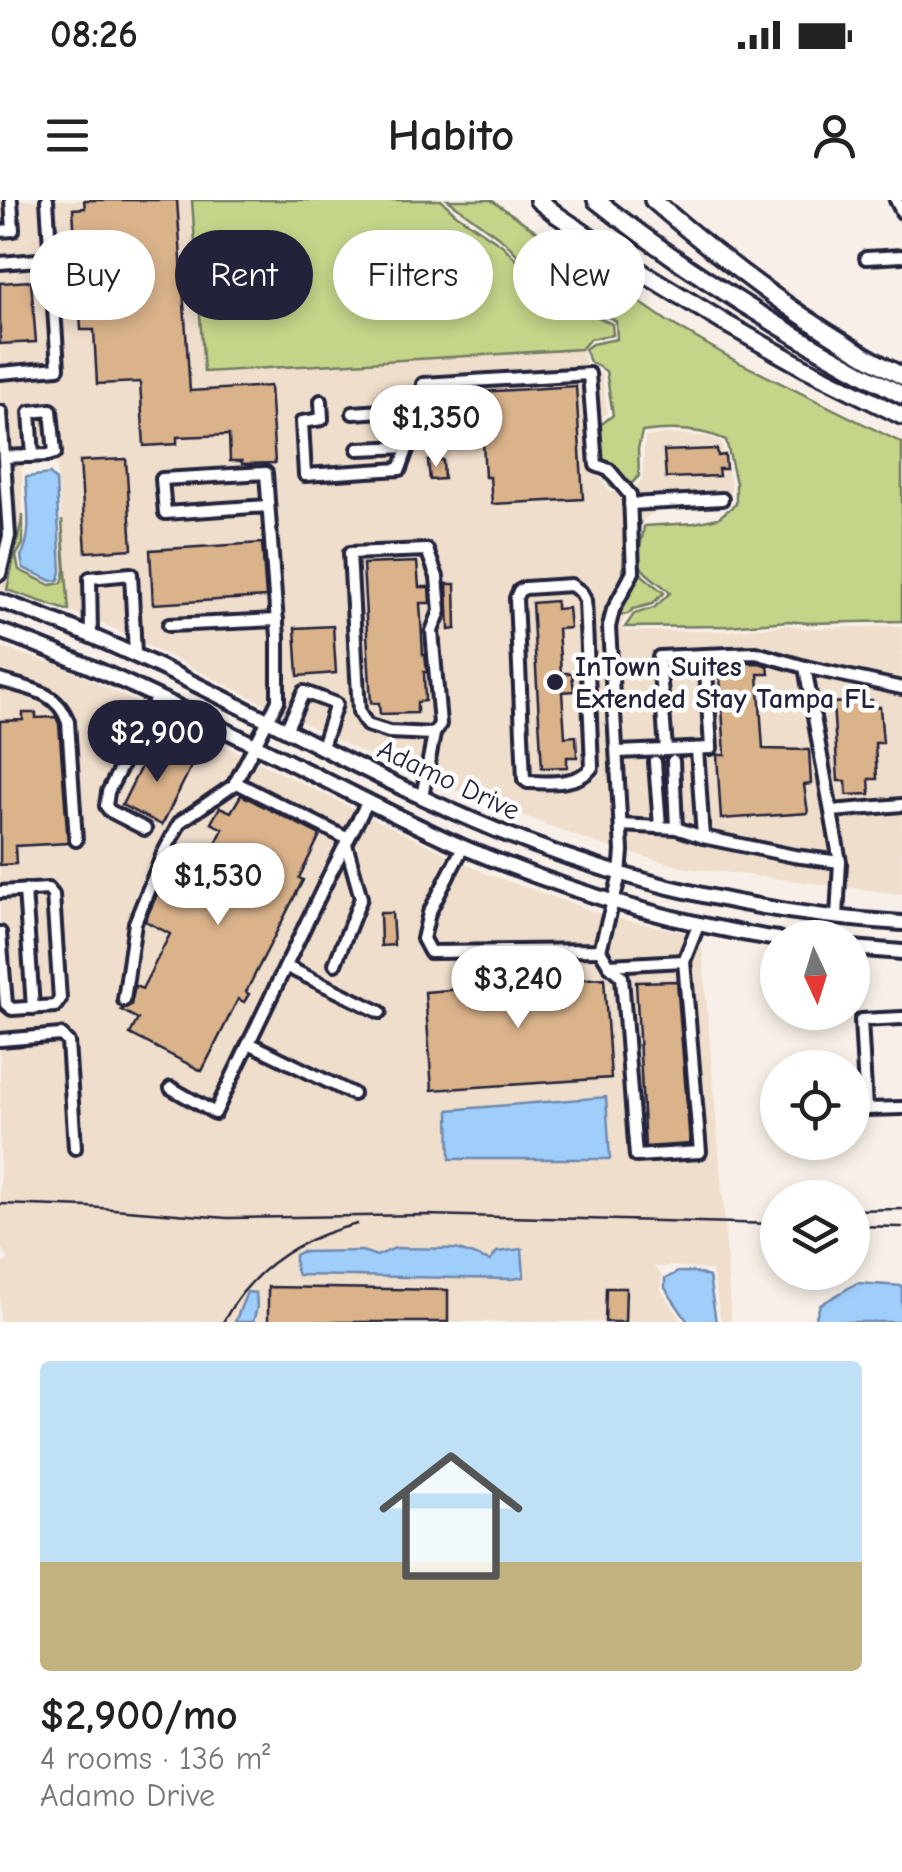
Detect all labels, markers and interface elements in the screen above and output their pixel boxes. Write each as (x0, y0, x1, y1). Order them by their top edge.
text: 08:26 (50, 13, 138, 57)
icon: menu (40, 108, 95, 163)
icon: person (807, 108, 862, 163)
text: Habito (388, 109, 514, 161)
chip: Buy (30, 230, 155, 320)
chip: Rent (175, 230, 313, 320)
chip: Filters (333, 230, 493, 320)
chip: New (513, 230, 645, 320)
pin: $1,350 (355, 385, 517, 470)
text: $1,350 (391, 399, 481, 436)
place label: InTown Suites Extended Stay Tampa FL (575, 651, 875, 715)
marker: InTown Suites Extended Stay Tampa FL (544, 671, 566, 693)
pin: $2,900 (76, 700, 238, 785)
text: $2,900 (110, 714, 204, 751)
street label: Adamo Drive (372, 733, 525, 827)
pin: $1,530 (137, 843, 299, 928)
text: $1,530 (173, 857, 263, 894)
north arrow (760, 920, 870, 1030)
map controls (760, 920, 870, 1290)
pin: $3,240 (437, 946, 599, 1031)
text: $3,240 (473, 960, 563, 997)
button: locate (760, 1050, 870, 1160)
button: layers (760, 1180, 870, 1290)
icon: home (361, 1426, 541, 1606)
text: $2,900/mo (40, 1691, 238, 1740)
text: 4 rooms · 136 m² (40, 1740, 270, 1777)
text: Adamo Drive (40, 1777, 215, 1814)

